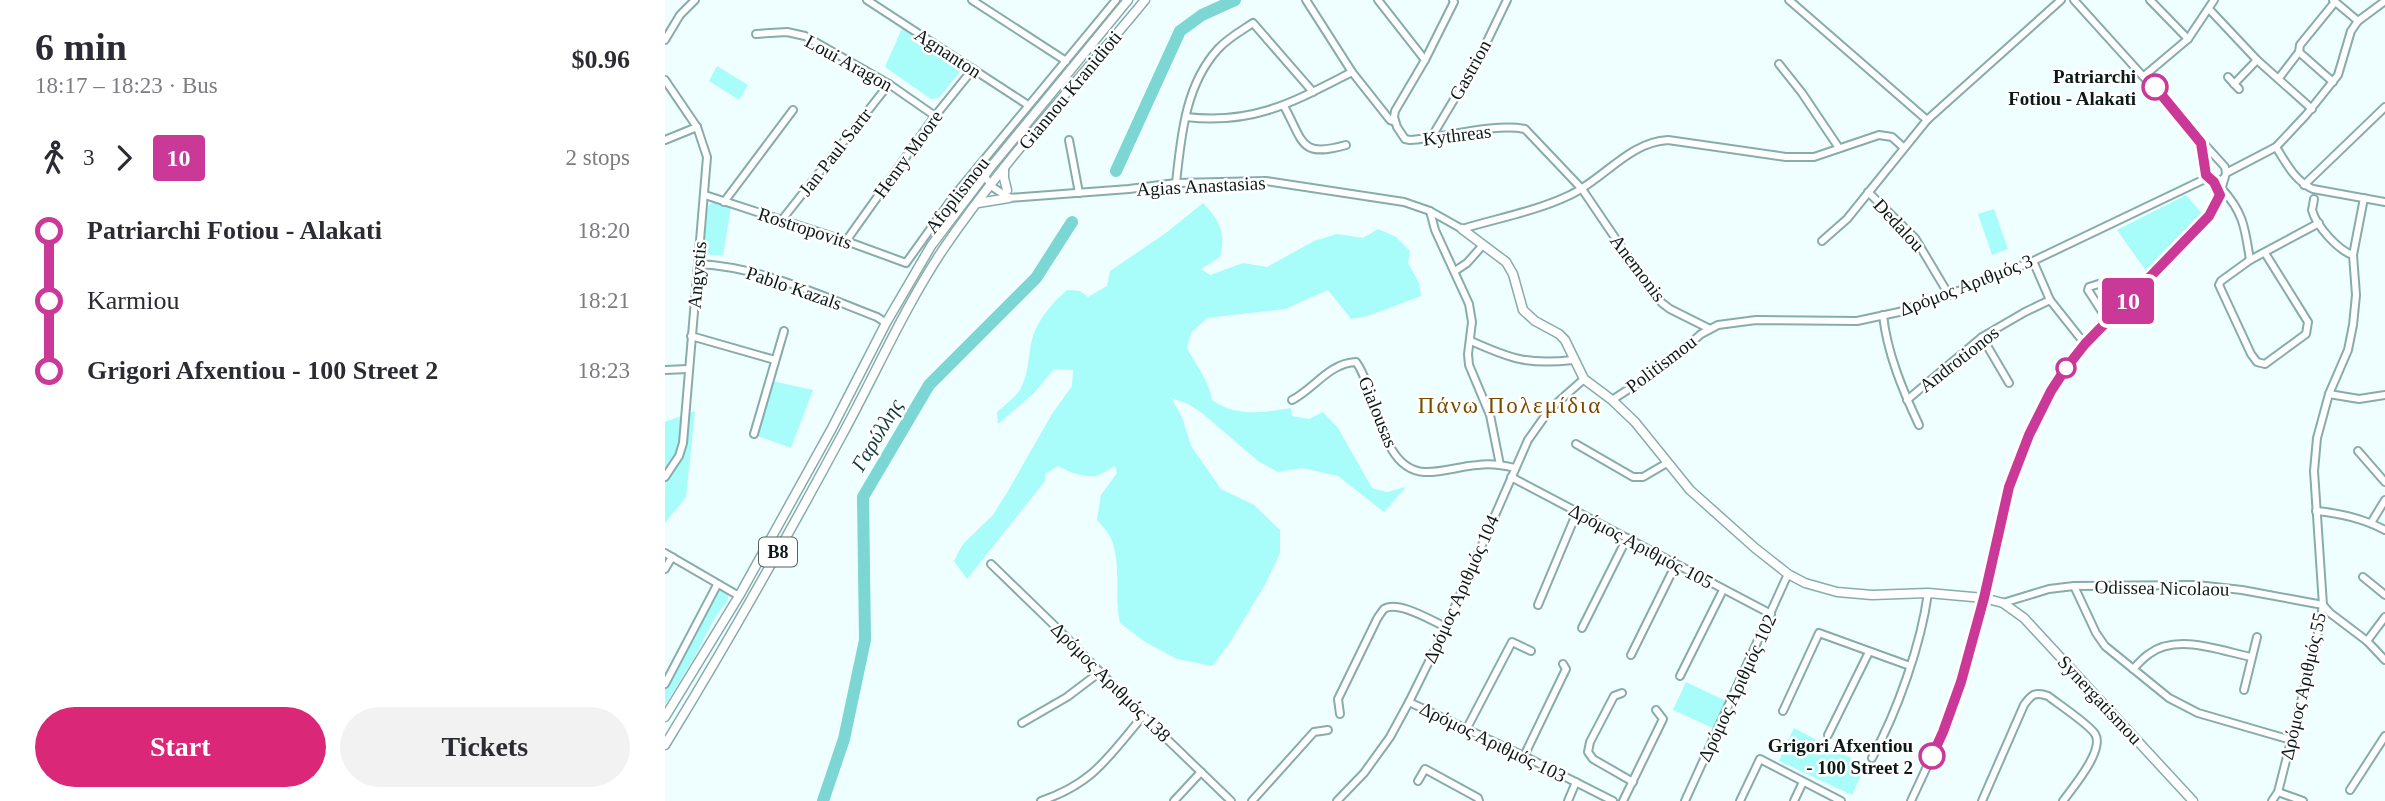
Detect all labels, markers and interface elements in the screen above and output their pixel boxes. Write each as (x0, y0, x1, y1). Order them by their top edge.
street label: Agnanton (911, 24, 986, 82)
text: 6 min (35, 26, 127, 68)
street label: Giannou Kranidioti (1014, 26, 1126, 154)
street label: Loui Aragon (802, 30, 897, 96)
street label: Gastrion (1445, 36, 1495, 104)
text: $0.96 (572, 45, 630, 74)
place label: Patriarchi Fotiou - Alakati (2008, 66, 2136, 109)
text: 18:17 – 18:23 · Bus (35, 73, 218, 98)
marker: Patriarchi Fotiou - Alakati (2142, 74, 2168, 100)
street label: Jan Paul Sartr (794, 103, 876, 200)
street label: Henry Moore (869, 106, 947, 202)
street label: Kythreas (1422, 120, 1492, 150)
icon: walk (35, 139, 73, 177)
icon: forward (105, 139, 143, 177)
text: 3 (83, 145, 95, 170)
text: 10 (167, 145, 191, 171)
text: 2 stops (565, 145, 630, 170)
street label: Afoplismou (921, 152, 994, 237)
street label: Agias Anastasias (1136, 172, 1266, 200)
street label: Dedalou (1869, 194, 1929, 256)
street label: Rostropovits (756, 203, 854, 253)
text: Patriarchi Fotiou - Alakati (87, 216, 382, 245)
text: 18:20 (578, 218, 630, 243)
street label: Anemonis (1606, 230, 1670, 306)
street label: Angystis (684, 240, 710, 310)
street label: Δρόμος Αριθμός 3 (1896, 250, 2036, 320)
street label: Pablo Kazals (743, 262, 845, 314)
line badge: 10 (2097, 278, 2159, 324)
text: Karmiou (87, 286, 179, 315)
text: 18:21 (578, 288, 630, 313)
text: 10 (2116, 288, 2140, 314)
street label: Androtionos (1915, 321, 2003, 397)
street label: Politismou (1622, 331, 1701, 397)
text: Grigori Afxentiou - 100 Street 2 (87, 356, 438, 385)
text: 18:23 (578, 358, 630, 383)
unlabelled marker (2056, 358, 2076, 378)
street label: Gialousas (1354, 373, 1402, 451)
district label: Πάνω Πολεμίδια (1418, 393, 1602, 418)
water label: Γαρύλλης (846, 394, 908, 476)
street label: Δρόμος Αριθμός 105 (1565, 499, 1717, 593)
street label: Δρόμος Αριθμός 104 (1419, 511, 1503, 666)
road number: B8 (759, 538, 797, 566)
street label: Odissea Nicolaou (2095, 576, 2230, 600)
street label: Δρόμος Αριθμός 55 (2276, 610, 2330, 762)
street label: Δρόμος Αριθμός 102 (1694, 611, 1780, 765)
street label: Δρόμος Αριθμός 138 (1047, 618, 1175, 746)
street label: Synergatismou (2054, 651, 2147, 749)
street label: Δρόμος Αριθμός 103 (1416, 697, 1570, 787)
button: Start (35, 707, 326, 787)
button: Tickets (340, 707, 630, 787)
place label: Grigori Afxentiou - 100 Street 2 (1768, 735, 1913, 778)
marker: Grigori Afxentiou - 100 Street 2 (1919, 743, 1945, 769)

